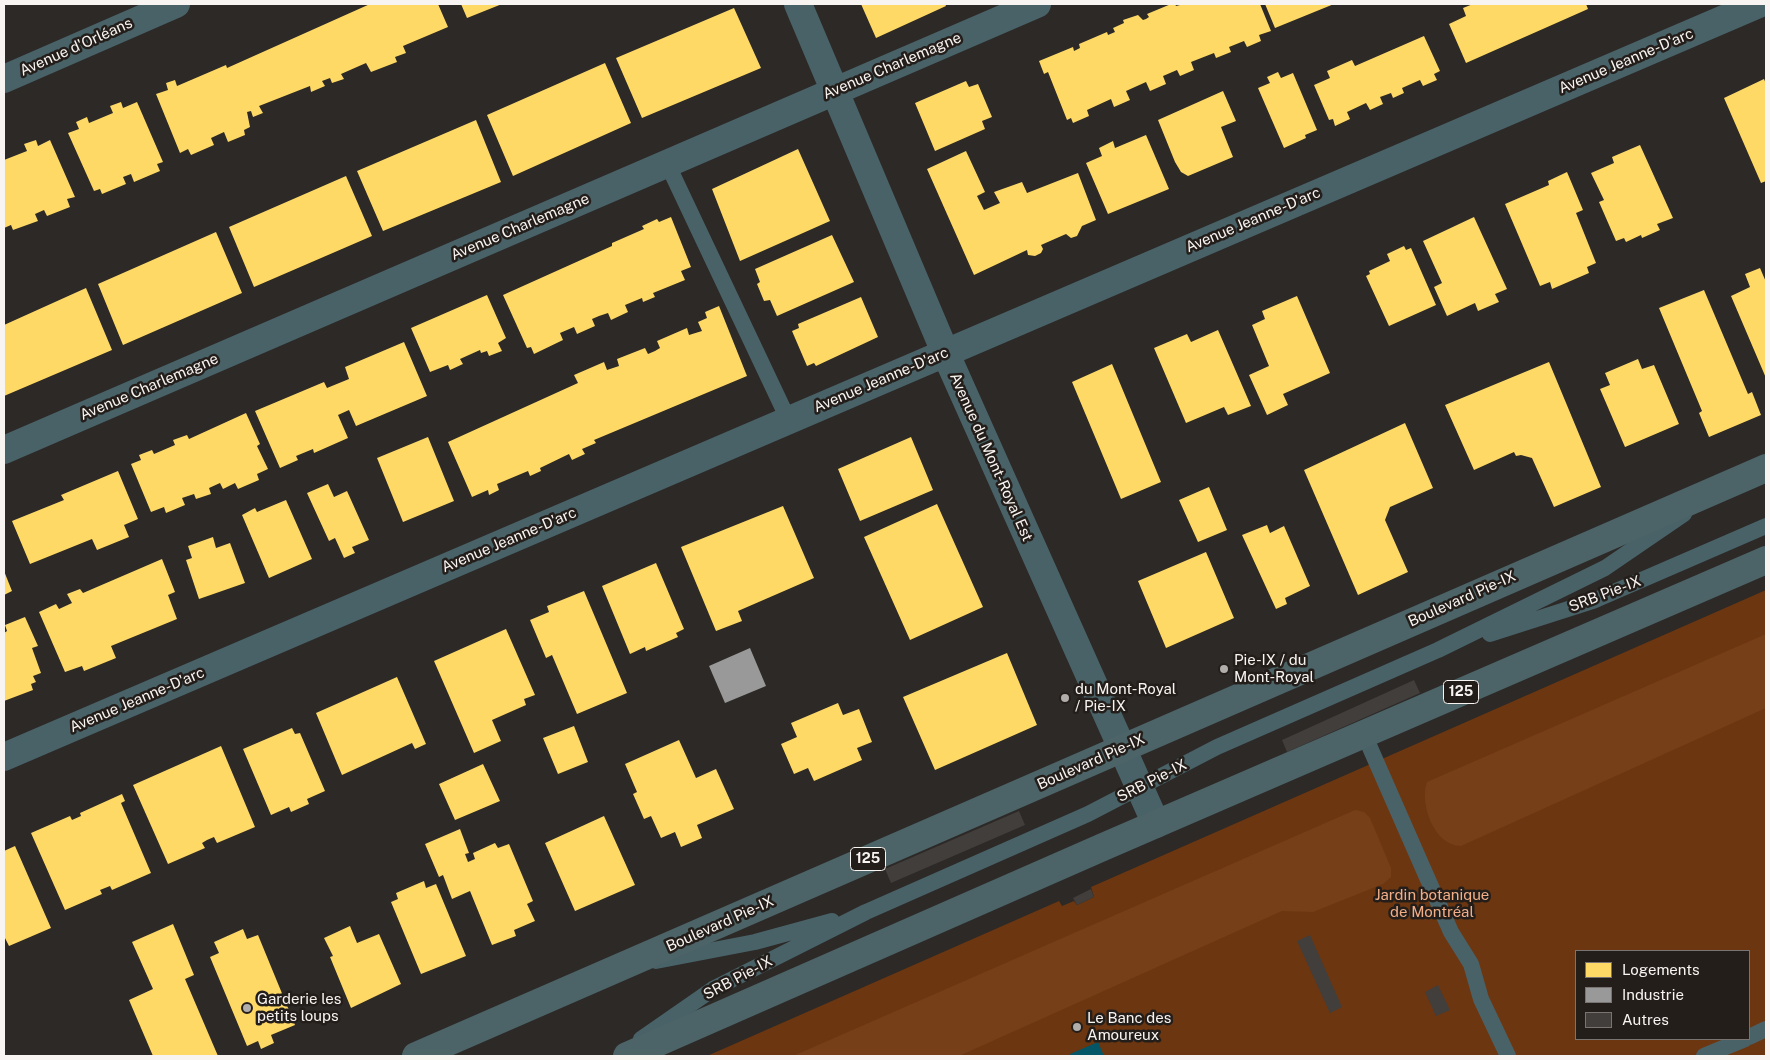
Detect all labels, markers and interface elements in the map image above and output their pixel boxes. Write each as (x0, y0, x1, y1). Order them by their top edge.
street label: Avenue d'Orléans (17, 14, 135, 80)
street label: Avenue Jeanne-D'arc (1556, 24, 1696, 98)
street label: Avenue Charlemagne (820, 29, 964, 103)
street label: Avenue Jeanne-D'arc (1183, 183, 1323, 257)
street label: Avenue Charlemagne (448, 190, 592, 264)
street label: Avenue Jeanne-D'arc (811, 343, 951, 417)
street label: Avenue Charlemagne (77, 350, 221, 424)
street label: Avenue du Mont-Royal Est (946, 370, 1036, 544)
street label: Avenue Jeanne-D'arc (439, 503, 579, 577)
street label: Boulevard Pie-IX (1405, 567, 1519, 631)
street label: SRB Pie-IX (1566, 572, 1644, 616)
place label: Pie-IX / du Mont-Royal (1234, 651, 1314, 686)
street label: Avenue Jeanne-D'arc (67, 663, 207, 737)
marker: Pie-IX / du Mont-Royal (1218, 663, 1230, 675)
place label: du Mont-Royal / Pie-IX (1075, 680, 1176, 715)
road number: 125 (1444, 680, 1478, 704)
marker: du Mont-Royal / Pie-IX (1059, 692, 1071, 704)
street label: Boulevard Pie-IX (1034, 730, 1148, 794)
street label: SRB Pie-IX (1114, 756, 1190, 806)
road number: 125 (850, 848, 886, 871)
park label: Jardin botanique de Montréal (1375, 886, 1489, 921)
street label: Boulevard Pie-IX (663, 892, 777, 956)
legend (1575, 950, 1750, 1040)
street label: SRB Pie-IX (700, 952, 776, 1004)
text: Logements (1622, 961, 1700, 978)
text: Industrie (1622, 986, 1684, 1003)
place label: Garderie les petits loups (257, 990, 341, 1025)
marker: Garderie les petits loups (241, 1002, 253, 1014)
place label: Le Banc des Amoureux (1087, 1009, 1171, 1044)
text: Autres (1622, 1011, 1669, 1028)
marker: Le Banc des Amoureux (1071, 1021, 1083, 1033)

